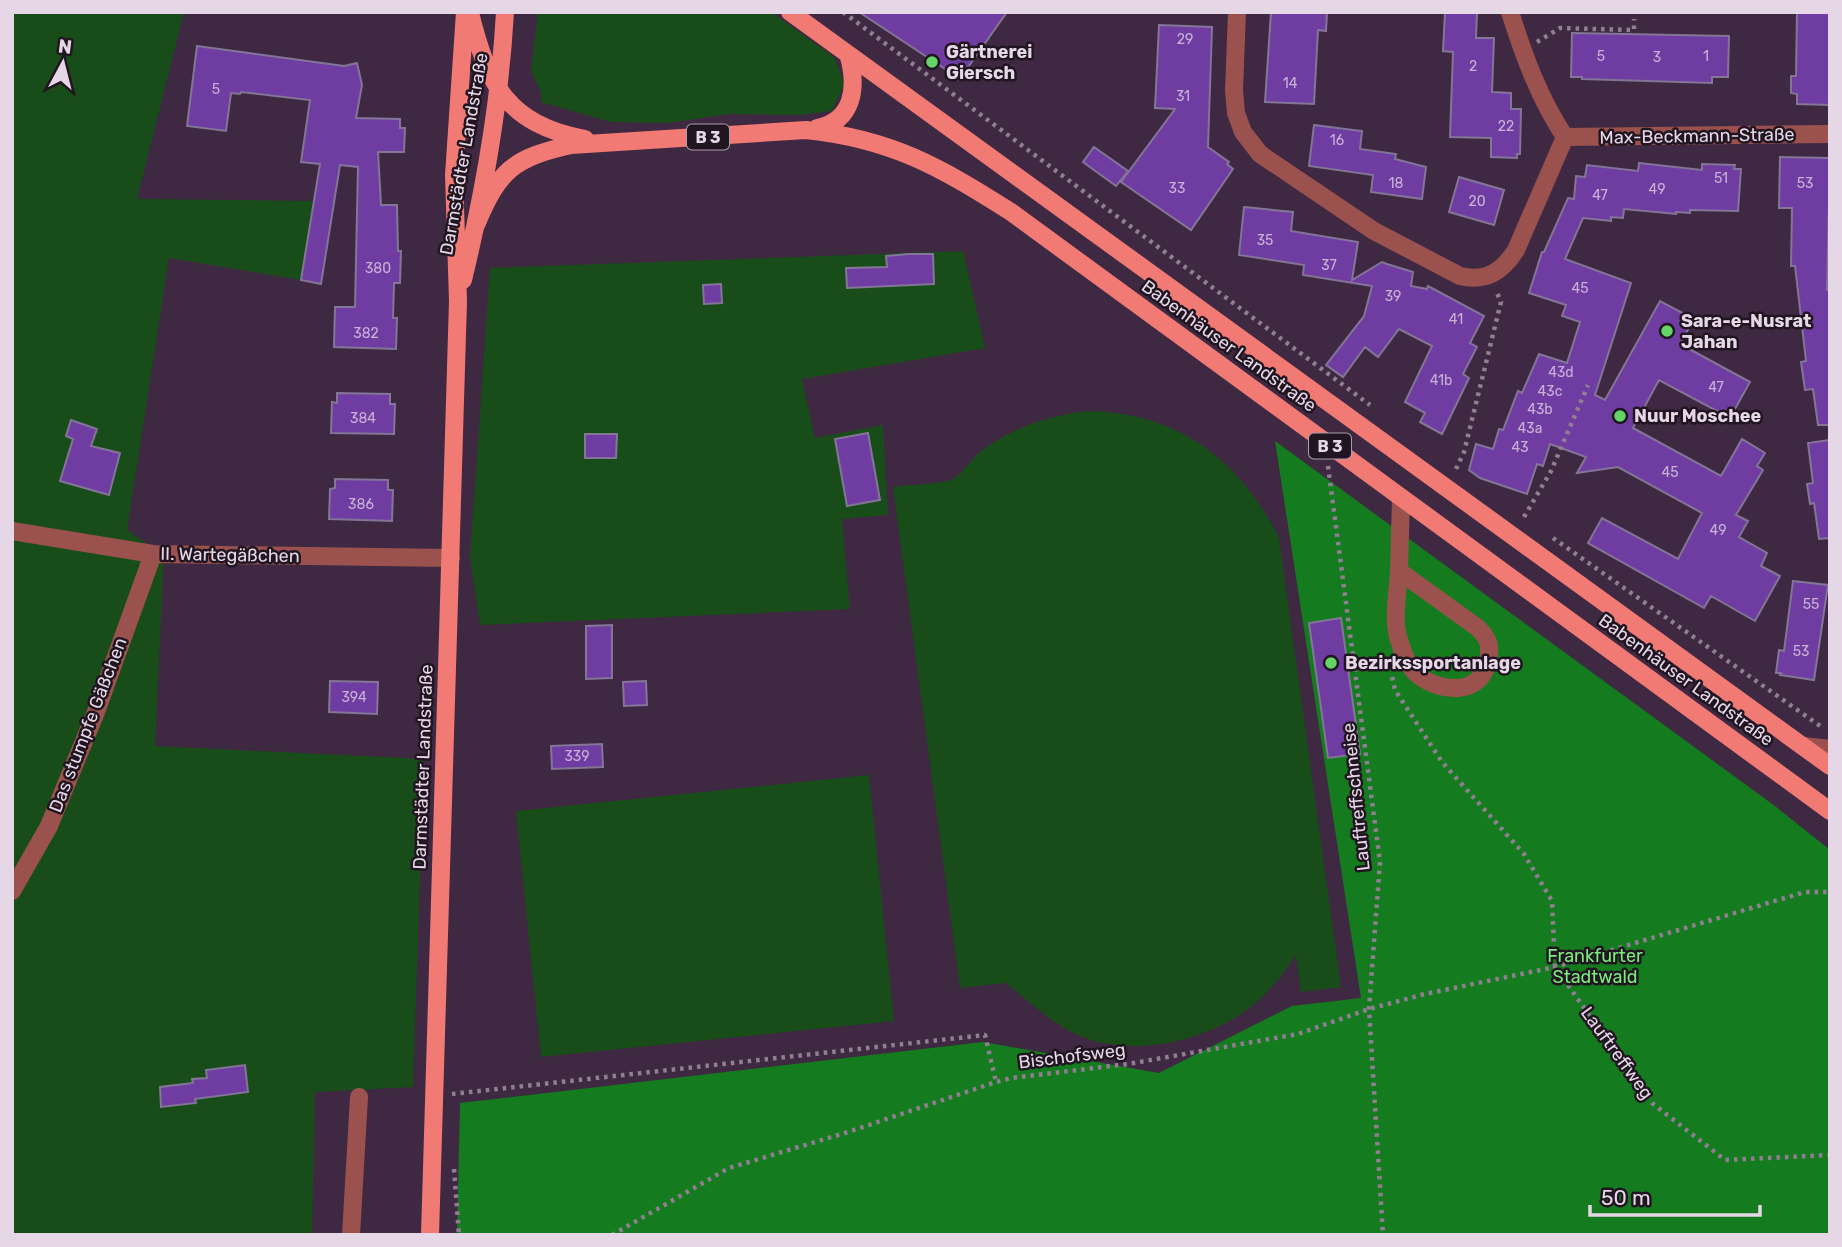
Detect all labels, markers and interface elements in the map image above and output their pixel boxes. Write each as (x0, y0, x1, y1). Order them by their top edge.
north arrow (28, 28, 98, 98)
house number: 29 (1177, 31, 1193, 48)
text: N (57, 34, 73, 59)
place label: Gärtnerei Giersch (946, 41, 1032, 84)
house number: 5 (1597, 48, 1605, 65)
house number: 1 (1703, 48, 1709, 65)
house number: 3 (1653, 49, 1661, 66)
street label: Darmstädter Landstraße (435, 51, 493, 257)
marker: Gärtnerei Giersch (924, 54, 940, 70)
house number: 2 (1469, 58, 1477, 75)
house number: 14 (1283, 75, 1298, 92)
house number: 5 (212, 81, 220, 98)
house number: 31 (1176, 88, 1190, 105)
house number: 22 (1498, 118, 1514, 135)
street label: Max-Beckmann-Straße (1599, 123, 1795, 149)
road number: B 3 (687, 125, 729, 150)
house number: 16 (1330, 132, 1344, 149)
house number: 51 (1714, 170, 1728, 187)
house number: 18 (1389, 175, 1404, 192)
house number: 53 (1797, 175, 1813, 192)
house number: 33 (1169, 180, 1185, 197)
house number: 49 (1649, 181, 1665, 198)
house number: 47 (1592, 187, 1608, 204)
house number: 20 (1468, 193, 1486, 210)
house number: 35 (1257, 232, 1273, 249)
house number: 37 (1321, 257, 1337, 274)
house number: 380 (365, 260, 391, 277)
street label: Babenhäuser Landstraße (1137, 275, 1321, 417)
house number: 45 (1571, 280, 1589, 297)
house number: 39 (1385, 288, 1401, 305)
place label: Sara-e-Nusrat Jahan (1681, 310, 1811, 353)
house number: 41 (1449, 311, 1463, 328)
marker: Sara-e-Nusrat Jahan (1659, 323, 1675, 339)
house number: 382 (353, 325, 379, 342)
house number: 43d (1548, 364, 1574, 381)
house number: 41b (1430, 372, 1452, 389)
house number: 47 (1708, 379, 1724, 396)
house number: 43c (1538, 383, 1563, 400)
house number: 43b (1527, 401, 1553, 418)
place label: Nuur Moschee (1634, 405, 1762, 427)
marker: Nuur Moschee (1612, 408, 1628, 424)
house number: 384 (350, 410, 376, 427)
house number: 43a (1518, 420, 1542, 437)
road number: B 3 (1309, 434, 1351, 458)
house number: 43 (1511, 439, 1529, 456)
house number: 45 (1661, 464, 1679, 481)
house number: 386 (348, 496, 374, 513)
house number: 49 (1710, 522, 1726, 539)
street label: II. Wartegäßchen (160, 543, 300, 567)
house number: 55 (1803, 596, 1819, 613)
street label: Babenhäuser Landstraße (1594, 609, 1778, 751)
street label: Das stumpfe Gäßchen (44, 634, 132, 816)
house number: 53 (1793, 643, 1809, 660)
place label: Bezirkssportanlage (1345, 652, 1521, 674)
marker: Bezirkssportanlage (1323, 655, 1339, 671)
street label: Darmstädter Landstraße (408, 664, 438, 870)
house number: 394 (341, 689, 367, 706)
street label: Lauftreffschneise (1337, 722, 1375, 872)
house number: 339 (564, 748, 590, 765)
park label: Frankfurter Stadtwald (1547, 945, 1643, 988)
street label: Lauftreffweg (1576, 1002, 1658, 1104)
street label: Bischofsweg (1017, 1039, 1127, 1073)
scale bar (1590, 1174, 1760, 1218)
text: 50 m (1601, 1185, 1651, 1210)

